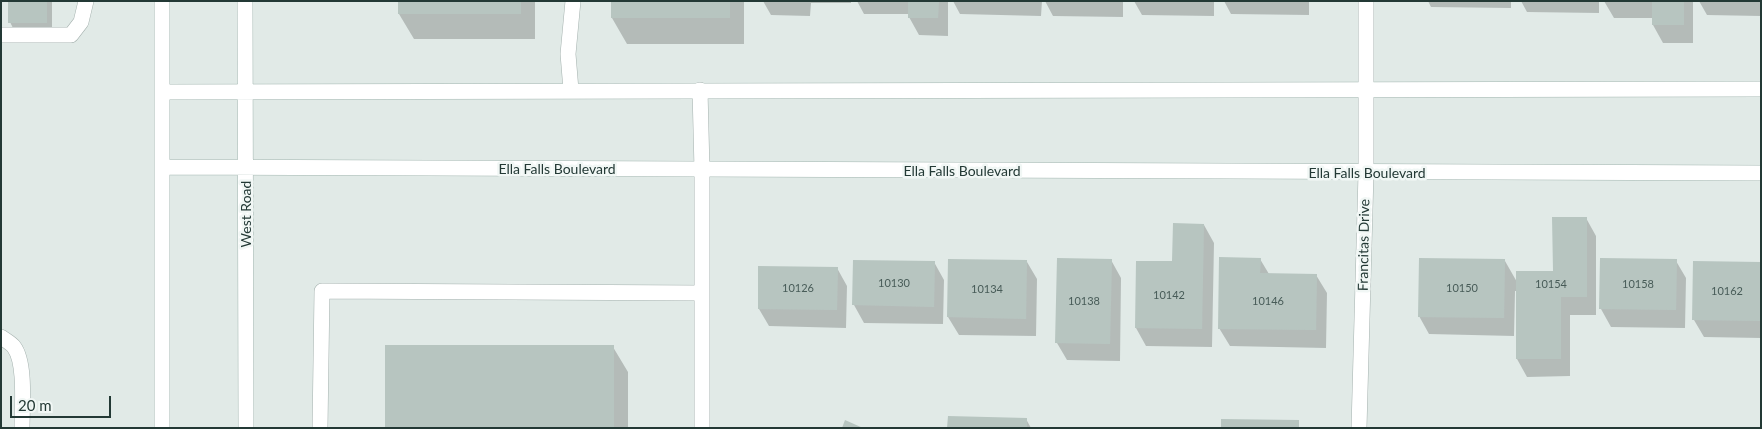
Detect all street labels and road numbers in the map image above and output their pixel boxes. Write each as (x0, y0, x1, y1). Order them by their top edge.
street label: Ella Falls Boulevard (498, 161, 616, 177)
street label: Ella Falls Boulevard (903, 163, 1021, 179)
street label: Ella Falls Boulevard (1308, 165, 1426, 181)
street label: West Road (238, 181, 254, 247)
street label: Francitas Drive (1355, 199, 1373, 291)

